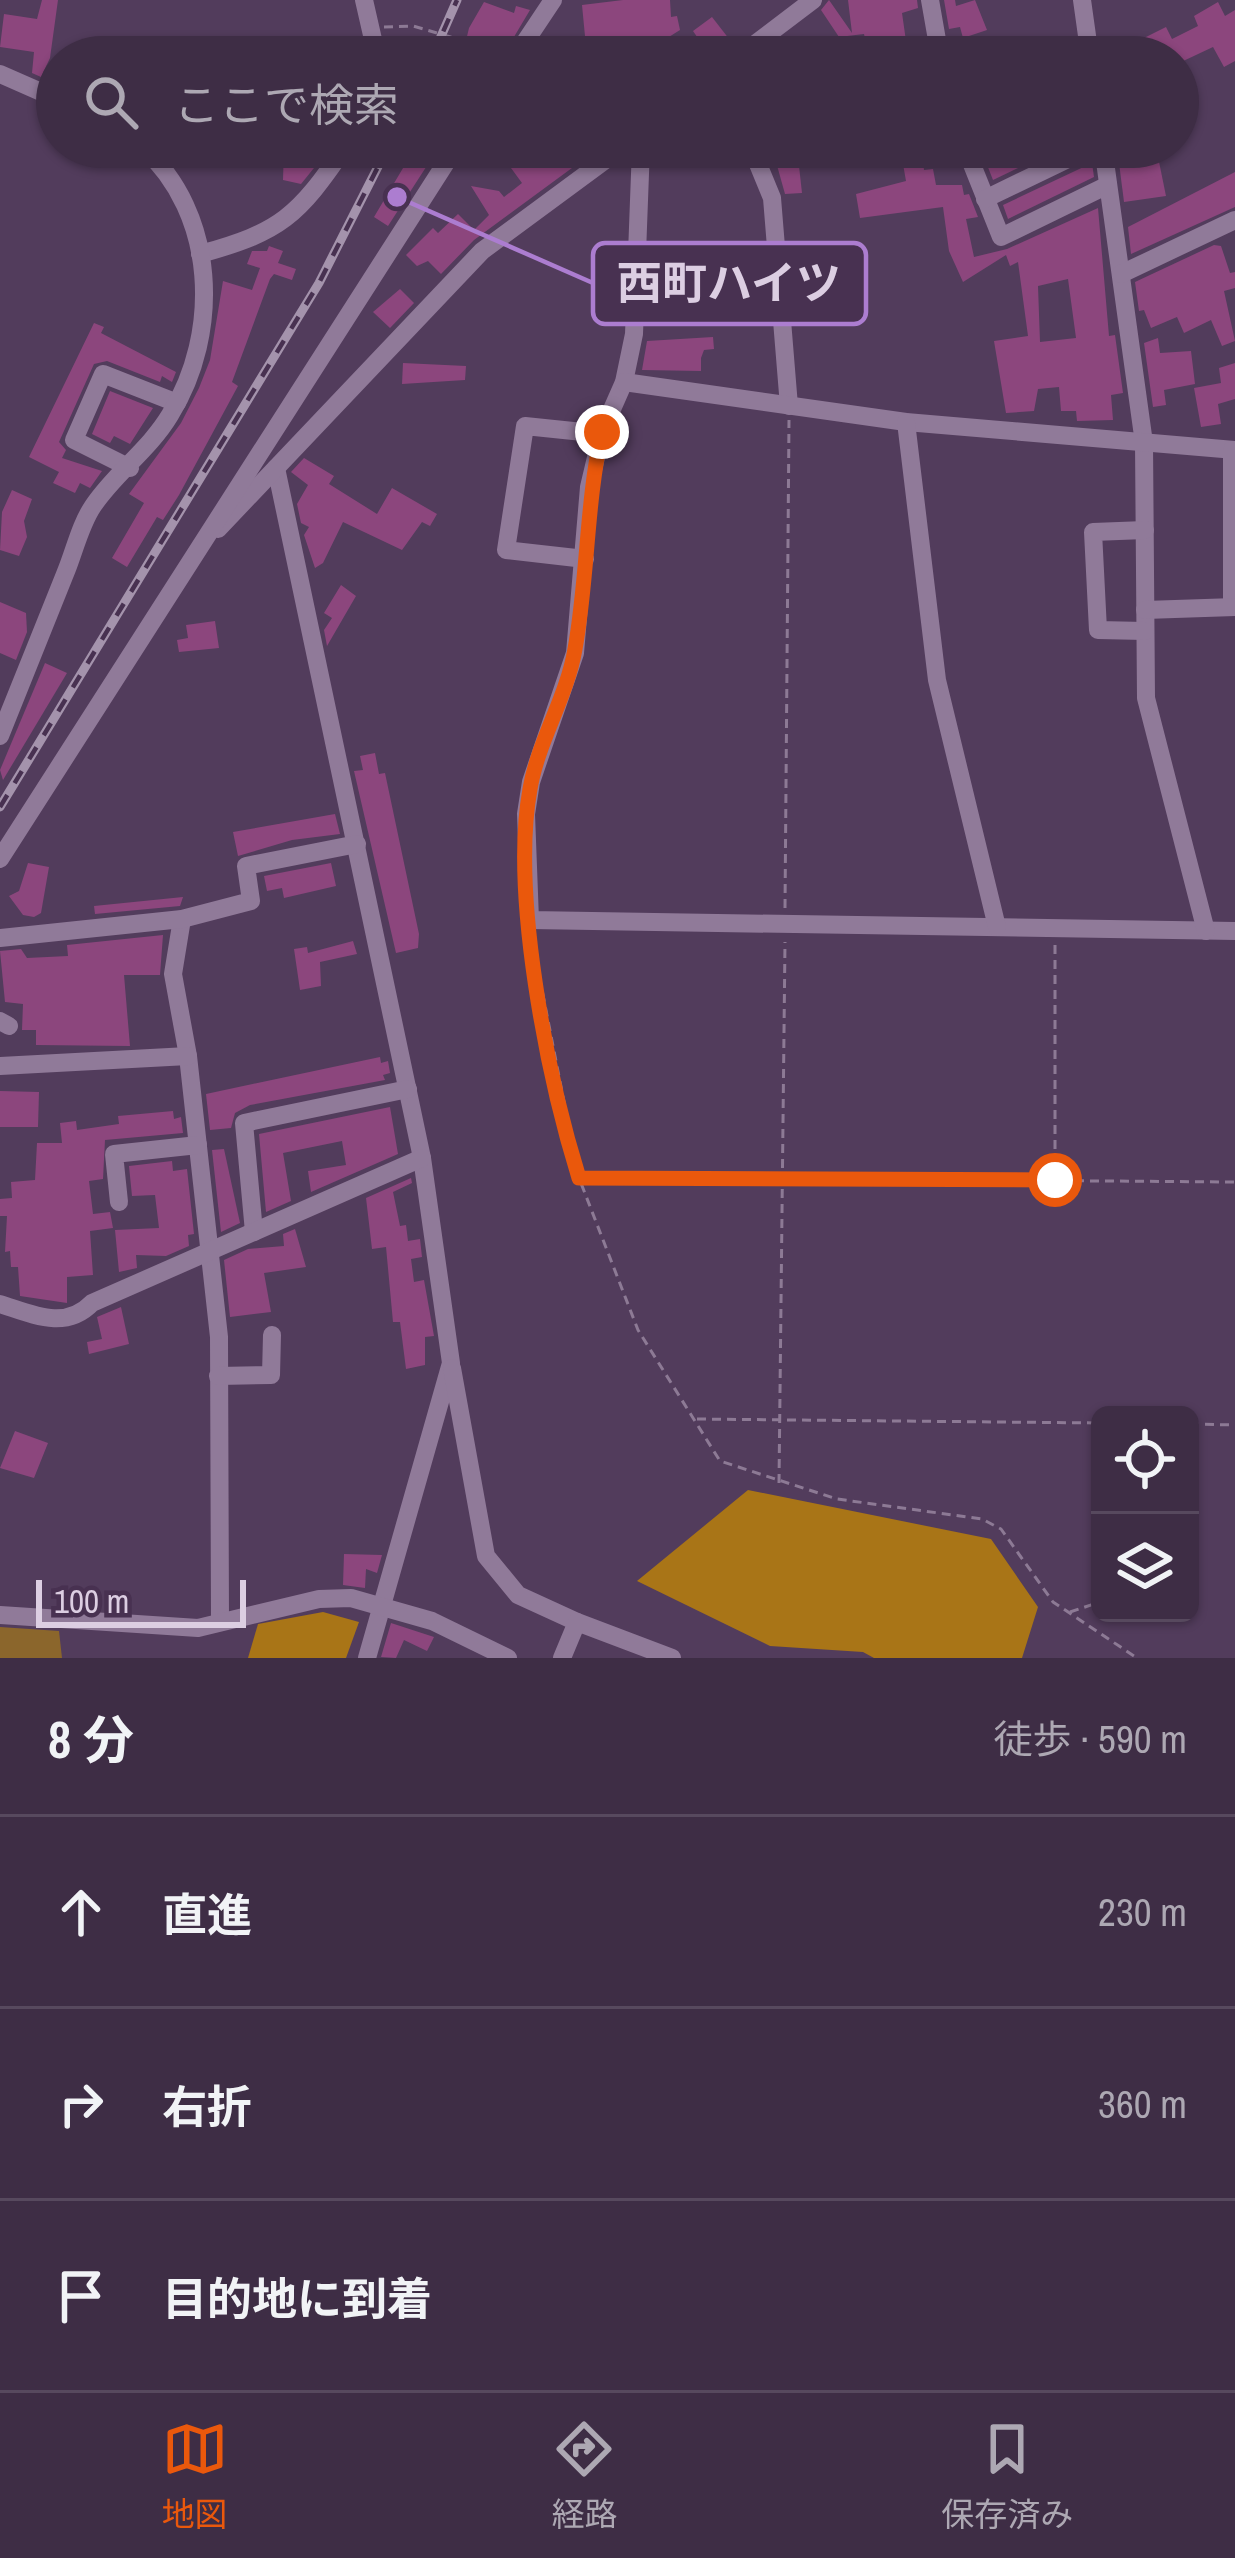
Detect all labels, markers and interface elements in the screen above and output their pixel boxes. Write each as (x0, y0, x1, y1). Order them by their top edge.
search box (36, 36, 1199, 168)
icon: search (78, 69, 144, 135)
text: ここで検索 (174, 74, 399, 135)
callout: 西町ハイツ (593, 243, 866, 324)
text: 西町ハイツ (617, 252, 841, 313)
route end (575, 405, 629, 459)
route start (1028, 1153, 1082, 1207)
map controls (1091, 1406, 1199, 1622)
button: locate (1091, 1406, 1199, 1514)
button: layers (1091, 1514, 1199, 1622)
scale bar (36, 1574, 246, 1627)
text: 100 m (54, 1579, 129, 1623)
text: 8 分 (48, 1705, 134, 1774)
text: 徒歩 · 590 m (993, 1713, 1187, 1765)
icon: ahead (48, 1879, 114, 1945)
text: 直進 (162, 1884, 252, 1945)
text: 230 m (1098, 1886, 1187, 1938)
icon: right (48, 2071, 114, 2137)
text: 右折 (162, 2076, 252, 2137)
text: 360 m (1098, 2078, 1187, 2130)
icon: arrive (48, 2263, 114, 2329)
text: 目的地に到着 (162, 2268, 432, 2329)
tab: 地図 (162, 2416, 228, 2536)
tab: 経路 (551, 2416, 617, 2536)
tab: 保存済み (941, 2416, 1073, 2536)

